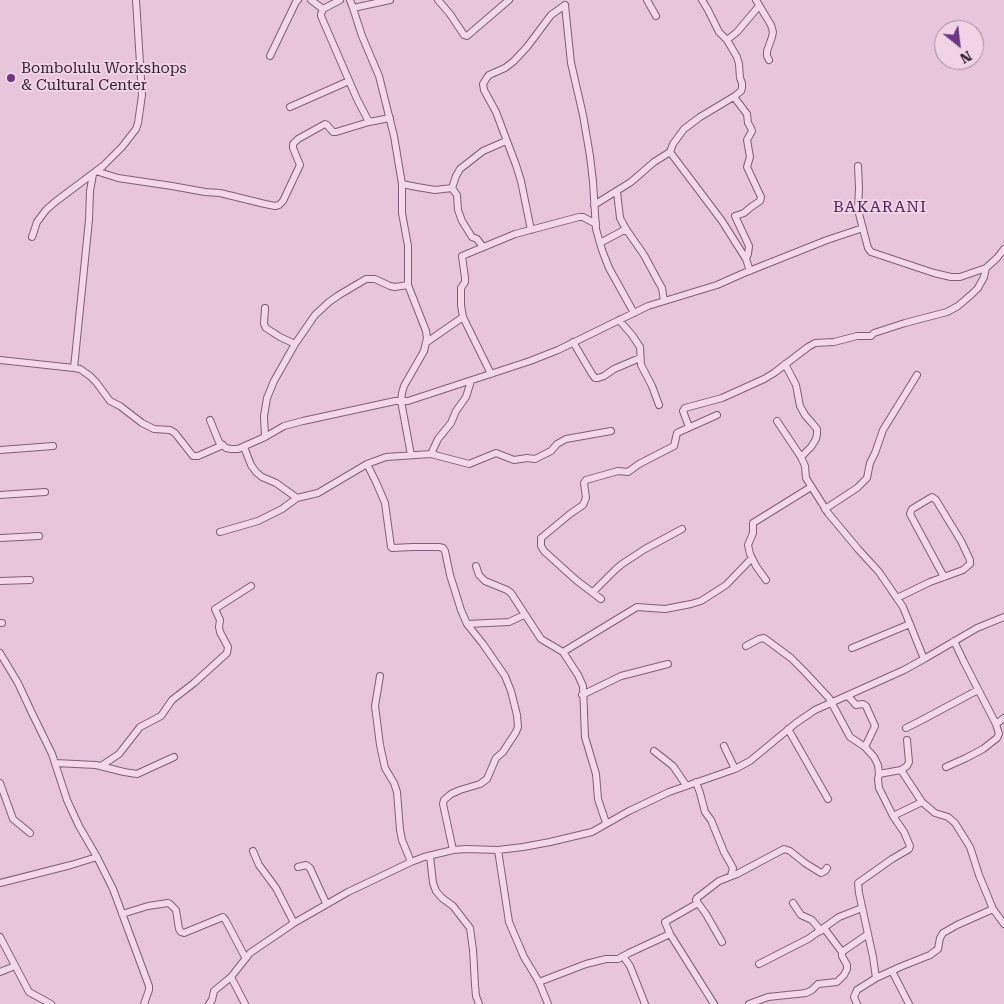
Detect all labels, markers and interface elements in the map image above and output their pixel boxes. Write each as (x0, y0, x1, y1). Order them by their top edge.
north arrow (934, 20, 984, 70)
text: N (957, 48, 974, 67)
place label: Bombolulu Workshops & Cultural Center (21, 60, 187, 95)
marker: Bombolulu Workshops & Cultural Center (5, 72, 17, 84)
district label: BAKARANI (832, 197, 928, 217)

